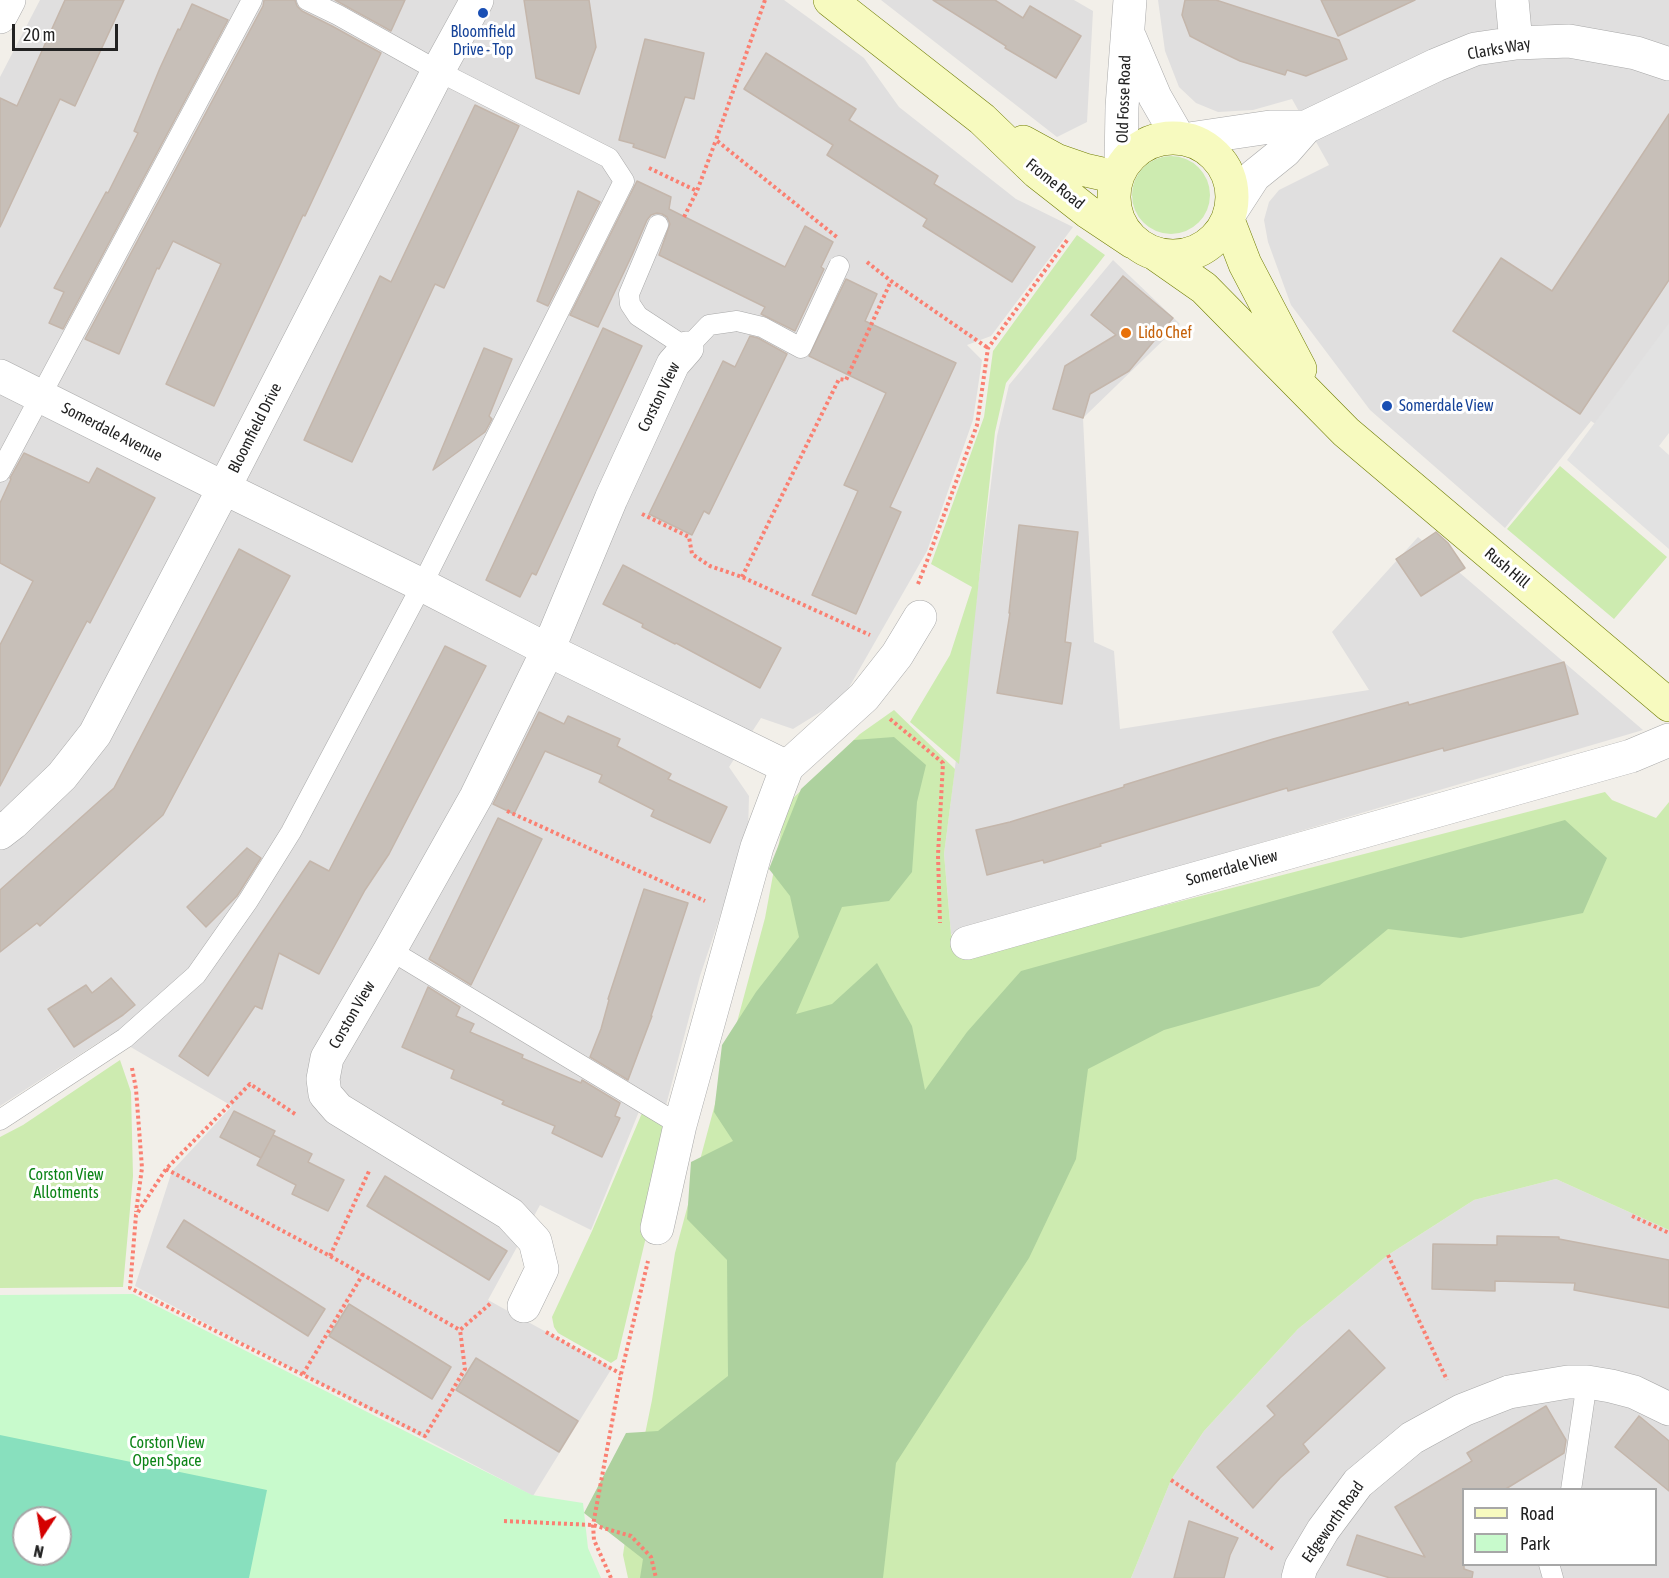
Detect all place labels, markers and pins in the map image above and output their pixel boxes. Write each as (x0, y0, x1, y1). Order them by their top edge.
marker: Bloomfield Drive - Top (476, 6, 490, 20)
place label: Bloomfield Drive - Top (450, 22, 516, 60)
place label: Lido Chef (1138, 323, 1192, 343)
marker: Lido Chef (1119, 326, 1133, 340)
place label: Somerdale View (1399, 396, 1493, 416)
marker: Somerdale View (1380, 399, 1394, 413)

